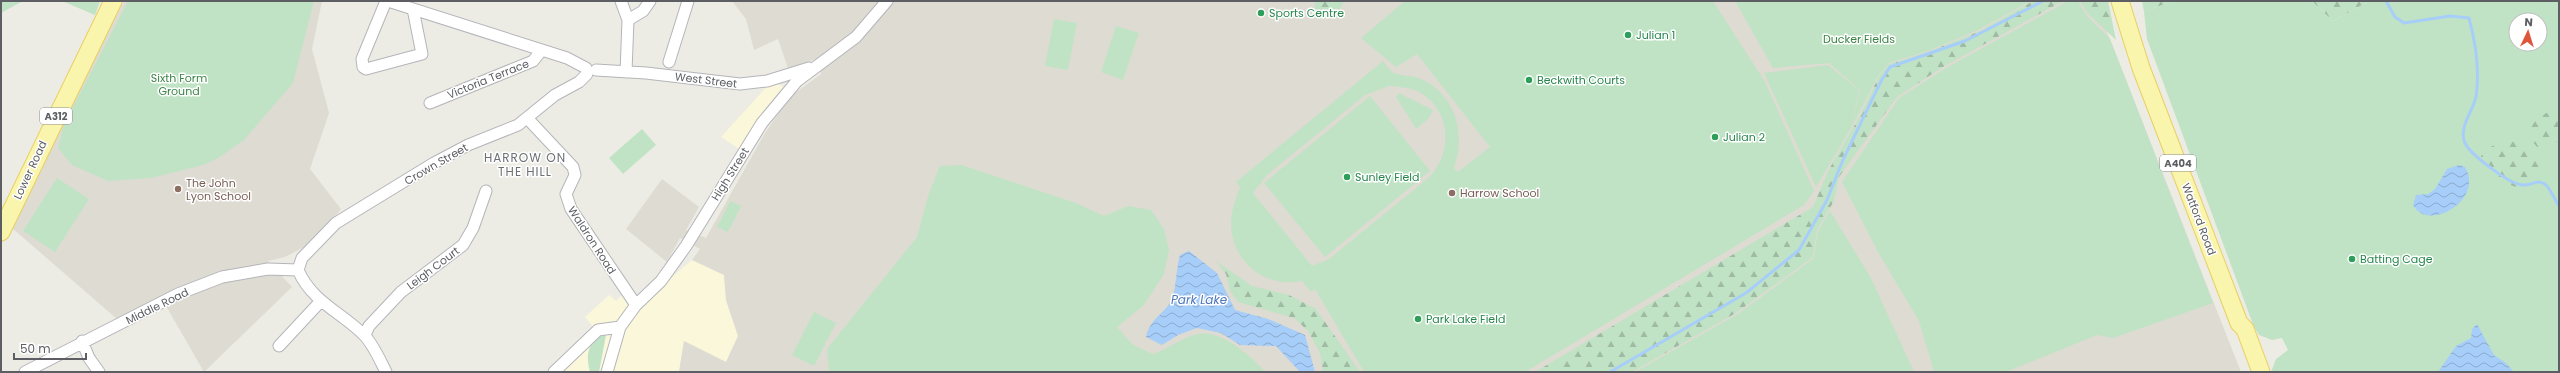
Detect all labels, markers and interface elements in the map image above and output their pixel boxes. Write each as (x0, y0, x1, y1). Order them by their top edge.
place label: Sports Centre (1269, 5, 1344, 21)
marker: Sports Centre (1256, 8, 1266, 18)
north arrow (2508, 12, 2548, 52)
text: N (2524, 14, 2533, 30)
place label: Julian 1 (1636, 27, 1675, 43)
marker: Julian 1 (1623, 30, 1633, 40)
park label: Ducker Fields (1823, 31, 1895, 47)
street label: Victoria Terrace (445, 55, 531, 103)
street label: West Street (674, 68, 738, 92)
park label: Sixth Form Ground (151, 70, 207, 99)
place label: Beckwith Courts (1537, 72, 1625, 88)
marker: Beckwith Courts (1524, 75, 1534, 85)
road number: A312 (40, 108, 72, 124)
place label: Julian 2 (1723, 129, 1765, 145)
marker: Julian 2 (1710, 132, 1720, 142)
street label: Lower Road (9, 138, 51, 202)
street label: Crown Street (401, 139, 471, 189)
street label: High Street (707, 144, 753, 204)
district label: HARROW ON THE HILL (484, 149, 566, 180)
road number: A404 (2160, 155, 2196, 171)
place label: Sunley Field (1355, 169, 1419, 185)
marker: Sunley Field (1342, 172, 1352, 182)
place label: The John Lyon School (186, 175, 251, 204)
street label: Watford Road (2178, 181, 2220, 257)
marker: The John Lyon School (173, 184, 183, 194)
place label: Harrow School (1460, 185, 1539, 201)
marker: Harrow School (1447, 188, 1457, 198)
street label: Waldron Road (564, 203, 620, 277)
street label: Leigh Court (403, 243, 463, 293)
place label: Batting Cage (2360, 251, 2433, 267)
marker: Batting Cage (2347, 254, 2357, 264)
street label: Middle Road (123, 284, 191, 328)
water label: Park Lake (1171, 291, 1228, 308)
place label: Park Lake Field (1426, 311, 1505, 327)
marker: Park Lake Field (1413, 314, 1423, 324)
scale bar (14, 335, 86, 361)
text: 50 m (20, 340, 51, 357)

